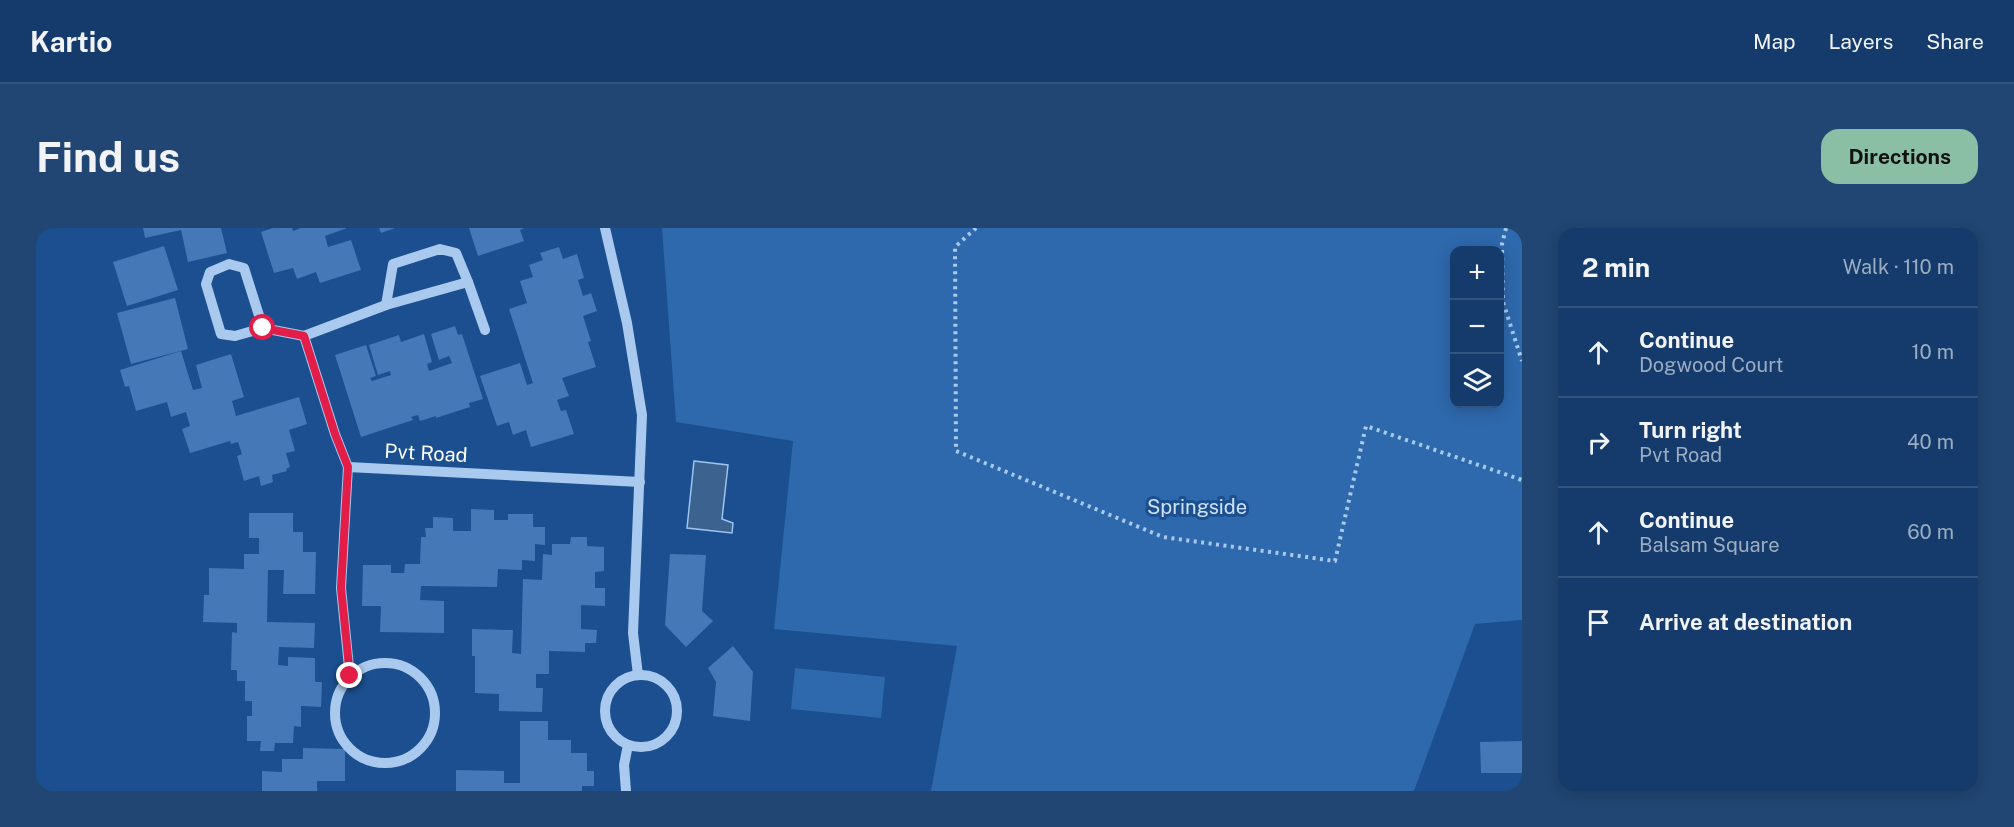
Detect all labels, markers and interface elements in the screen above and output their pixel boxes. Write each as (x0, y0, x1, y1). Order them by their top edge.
text: Kartio (30, 25, 112, 58)
text: Map (1753, 29, 1796, 54)
text: Layers (1829, 29, 1893, 54)
text: Share (1926, 29, 1984, 54)
button: Directions (1821, 129, 1978, 184)
text: Find us (36, 132, 180, 181)
map controls (1450, 246, 1504, 408)
button: + (1450, 246, 1504, 300)
text: 2 min (1582, 252, 1650, 283)
text: Walk · 110 m (1843, 255, 1954, 279)
button: − (1450, 300, 1504, 354)
route start (249, 314, 275, 340)
text: Continue (1639, 327, 1734, 353)
icon: ahead (1582, 336, 1615, 369)
text: 10 m (1911, 340, 1954, 364)
text: Dogwood Court (1639, 353, 1783, 377)
button: layers (1450, 354, 1504, 408)
text: Turn right (1639, 417, 1742, 443)
icon: right (1582, 426, 1615, 459)
text: 40 m (1907, 430, 1954, 454)
street label: Pvt Road (384, 439, 468, 467)
text: Pvt Road (1639, 443, 1722, 467)
park label: Springside (1147, 495, 1247, 519)
text: Continue (1639, 507, 1734, 533)
icon: ahead (1582, 516, 1615, 549)
text: 60 m (1907, 520, 1954, 544)
text: Balsam Square (1639, 533, 1780, 557)
icon: arrive (1582, 606, 1615, 639)
text: Arrive at destination (1639, 609, 1852, 635)
route end (336, 662, 362, 688)

